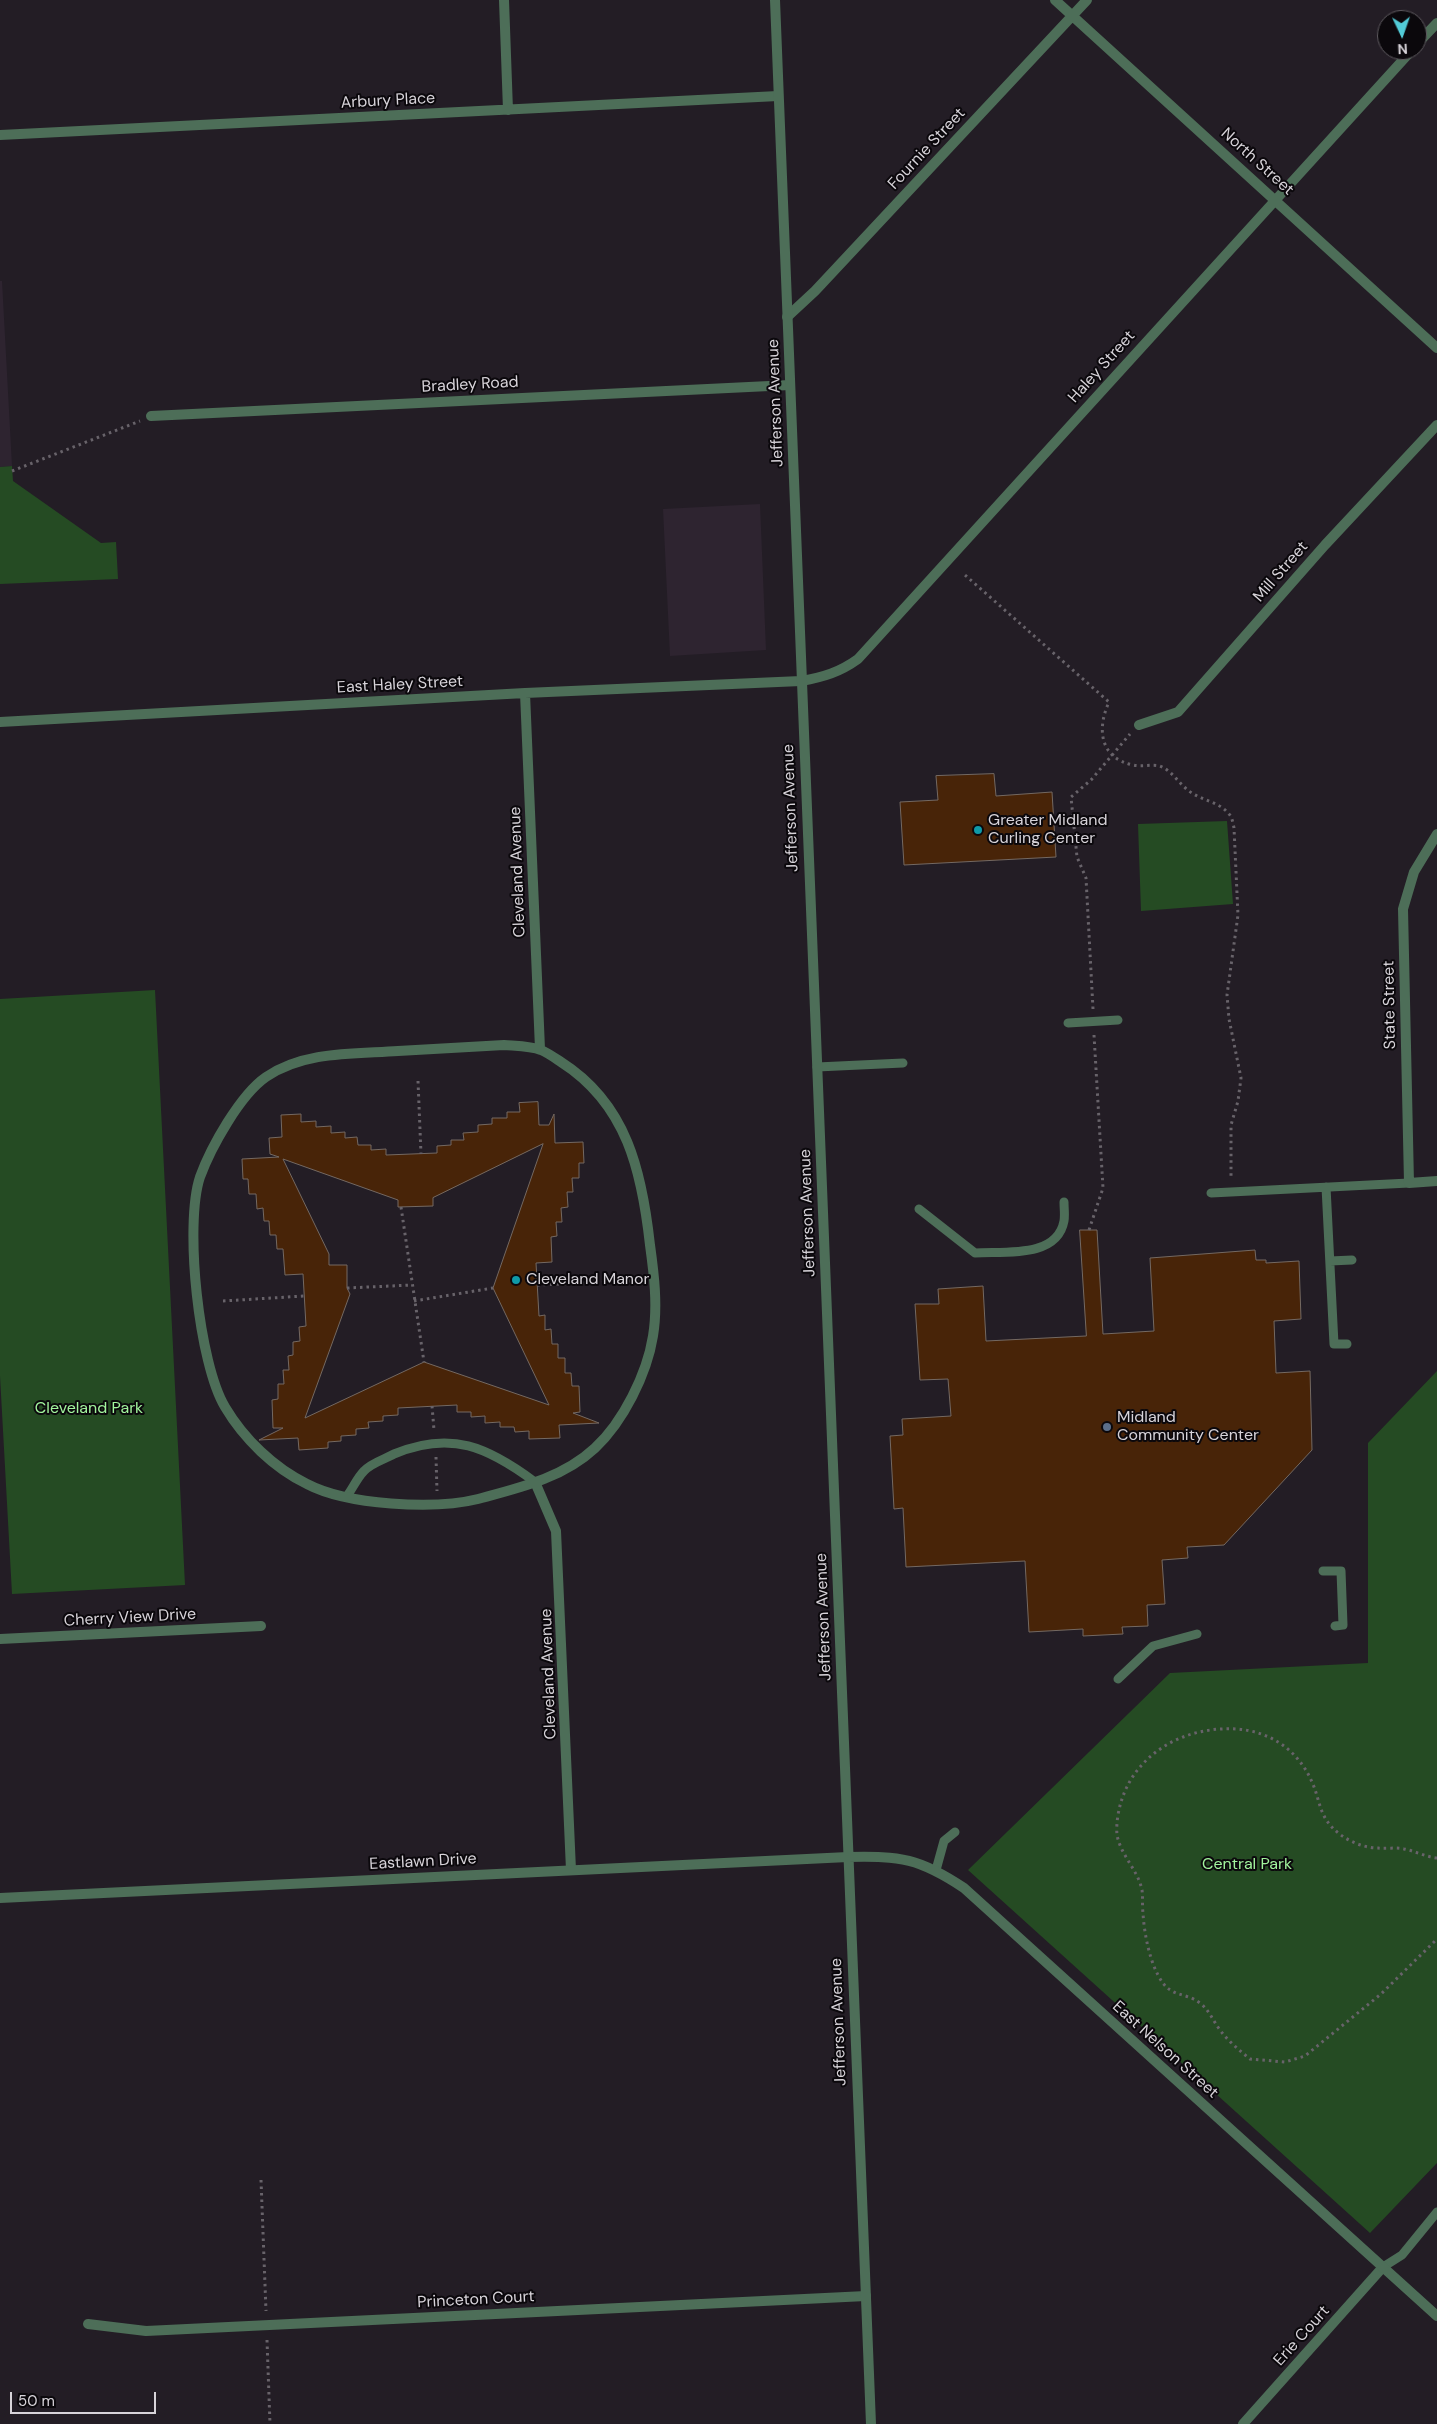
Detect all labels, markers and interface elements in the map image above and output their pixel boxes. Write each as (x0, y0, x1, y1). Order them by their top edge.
north arrow (1377, 10, 1427, 60)
text: N (1397, 40, 1408, 58)
street label: Arbury Place (340, 89, 436, 113)
street label: Fournie Street (884, 104, 970, 194)
street label: North Street (1217, 124, 1297, 200)
street label: Haley Street (1065, 327, 1139, 407)
street label: Jefferson Avenue (764, 339, 788, 467)
street label: Bradley Road (421, 373, 519, 397)
street label: Mill Street (1249, 538, 1313, 606)
street label: East Haley Street (336, 672, 464, 698)
street label: Jefferson Avenue (779, 744, 803, 872)
street label: Cleveland Avenue (506, 806, 530, 938)
place label: Greater Midland Curling Center (988, 811, 1107, 849)
marker: Greater Midland Curling Center (972, 824, 984, 836)
street label: State Street (1380, 960, 1400, 1050)
street label: Jefferson Avenue (796, 1149, 820, 1277)
place label: Cleveland Manor (526, 1270, 649, 1290)
marker: Cleveland Manor (510, 1274, 522, 1286)
park label: Cleveland Park (35, 1399, 143, 1419)
place label: Midland Community Center (1117, 1408, 1259, 1446)
marker: Midland Community Center (1101, 1421, 1113, 1433)
street label: Jefferson Avenue (812, 1553, 836, 1681)
street label: Cherry View Drive (63, 1605, 197, 1631)
street label: Cleveland Avenue (537, 1608, 561, 1740)
street label: Eastlawn Drive (369, 1850, 477, 1874)
park label: Central Park (1202, 1855, 1292, 1875)
street label: Jefferson Avenue (827, 1958, 851, 2086)
street label: East Nelson Street (1108, 1997, 1222, 2103)
street label: Princeton Court (417, 2287, 535, 2313)
street label: Erie Court (1270, 2302, 1334, 2370)
scale bar (12, 2382, 159, 2414)
text: 50 m (18, 2391, 55, 2411)

